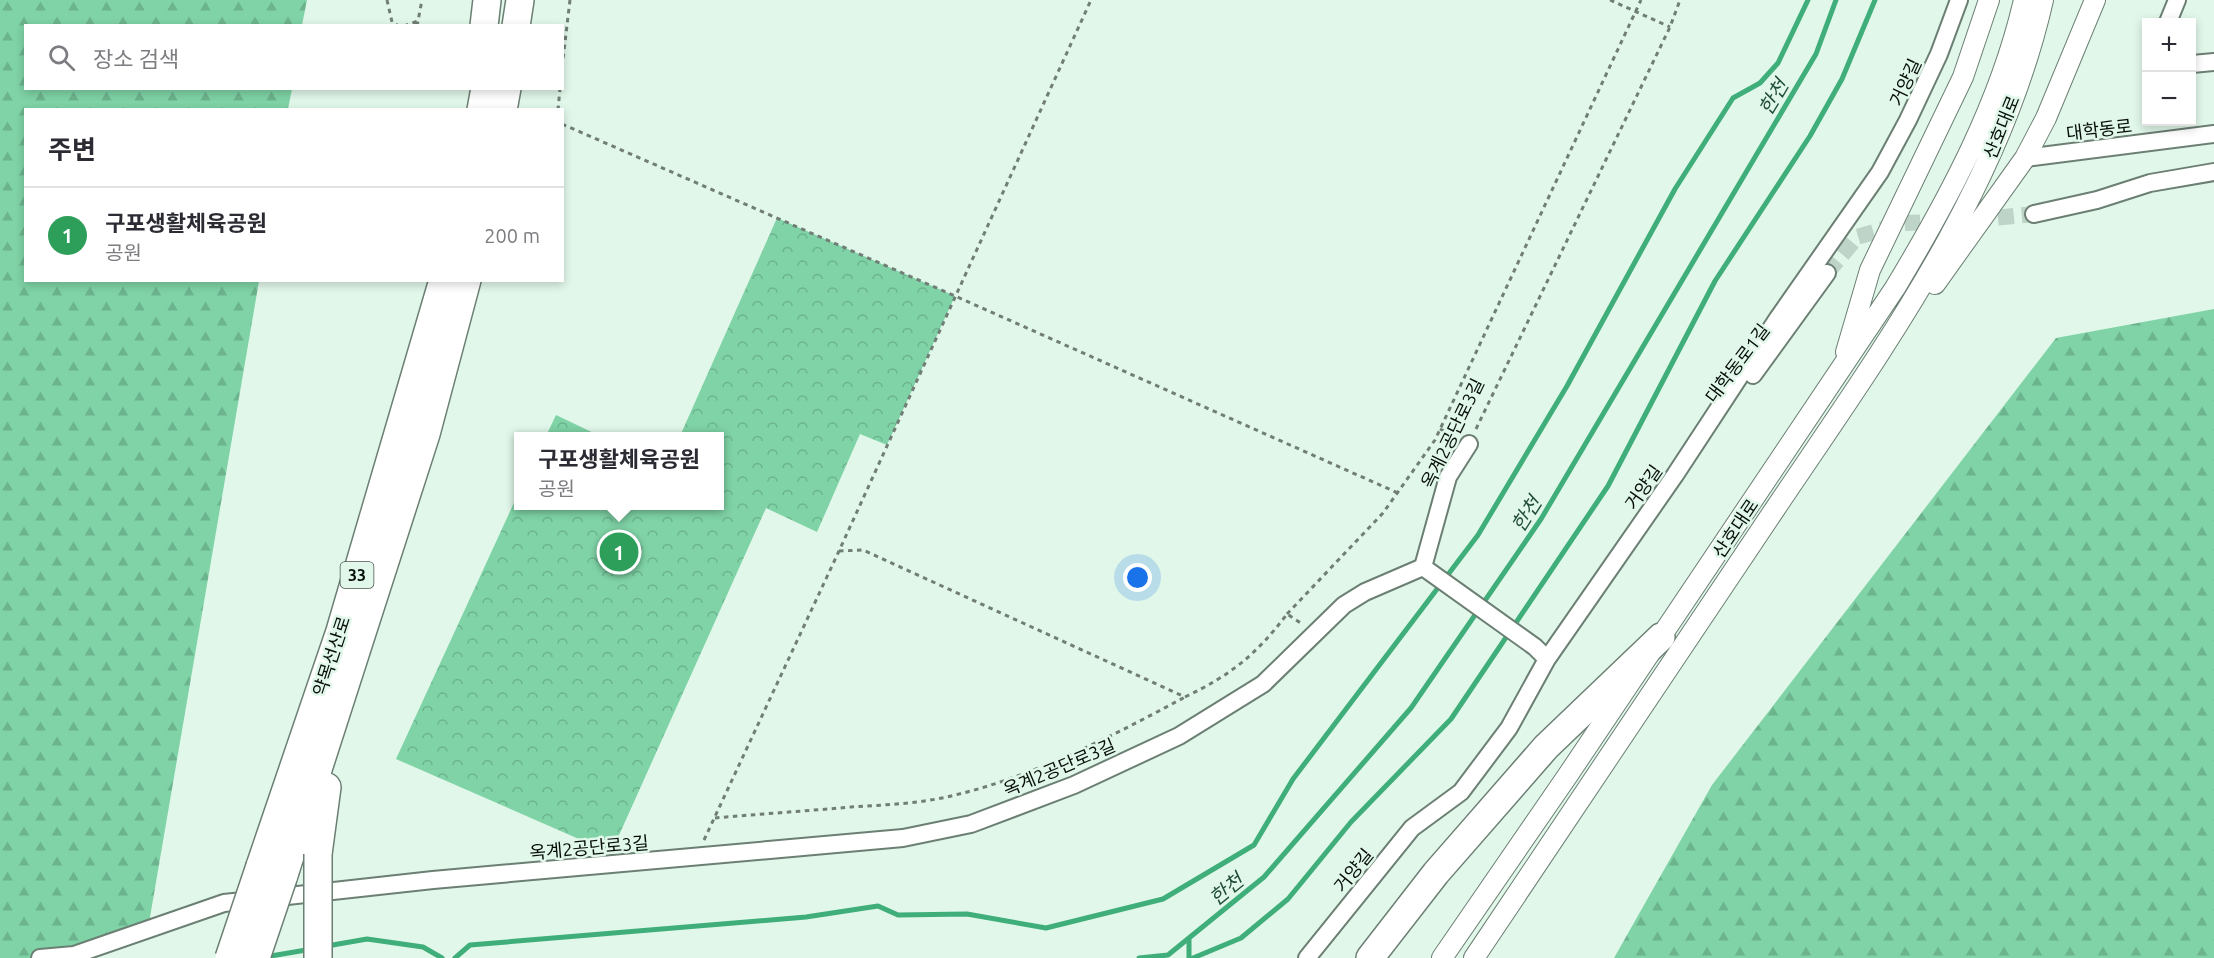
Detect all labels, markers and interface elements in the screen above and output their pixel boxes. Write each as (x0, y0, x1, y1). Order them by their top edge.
map controls (2142, 18, 2196, 126)
button: + (2142, 18, 2196, 72)
search box (24, 24, 564, 90)
icon: search (45, 41, 78, 74)
text: 장소 검색 (93, 46, 179, 71)
street label: 거양길 (1885, 55, 1925, 109)
button: − (2142, 72, 2196, 126)
water label: 한천 (1754, 73, 1794, 119)
street label: 산호대로 (1979, 93, 2023, 161)
street label: 대학동로 (2065, 115, 2133, 143)
text: 주변 (48, 135, 96, 164)
text: 구포생활체육공원 (105, 210, 267, 235)
text: 1 (62, 224, 73, 247)
text: 200 m (484, 224, 540, 247)
text: 공원 (105, 241, 142, 264)
street label: 대학동로1길 (1701, 320, 1773, 406)
street label: 옥계2공단로3길 (1417, 375, 1487, 491)
popup (514, 432, 724, 510)
text: 구포생활체육공원 (538, 446, 700, 471)
street label: 거양길 (1621, 461, 1665, 513)
text: 공원 (538, 477, 575, 500)
water label: 한천 (1506, 490, 1547, 536)
street label: 산호대로 (1708, 495, 1762, 561)
pin: 1 (600, 530, 638, 574)
road number: 33 (340, 562, 374, 588)
your location (1123, 563, 1152, 592)
street label: 약목선산로 (309, 614, 353, 698)
street label: 옥계2공단로3길 (1000, 734, 1118, 800)
street label: 옥계2공단로3길 (529, 832, 649, 862)
street label: 거양길 (1330, 844, 1376, 896)
water label: 한천 (1204, 867, 1250, 910)

